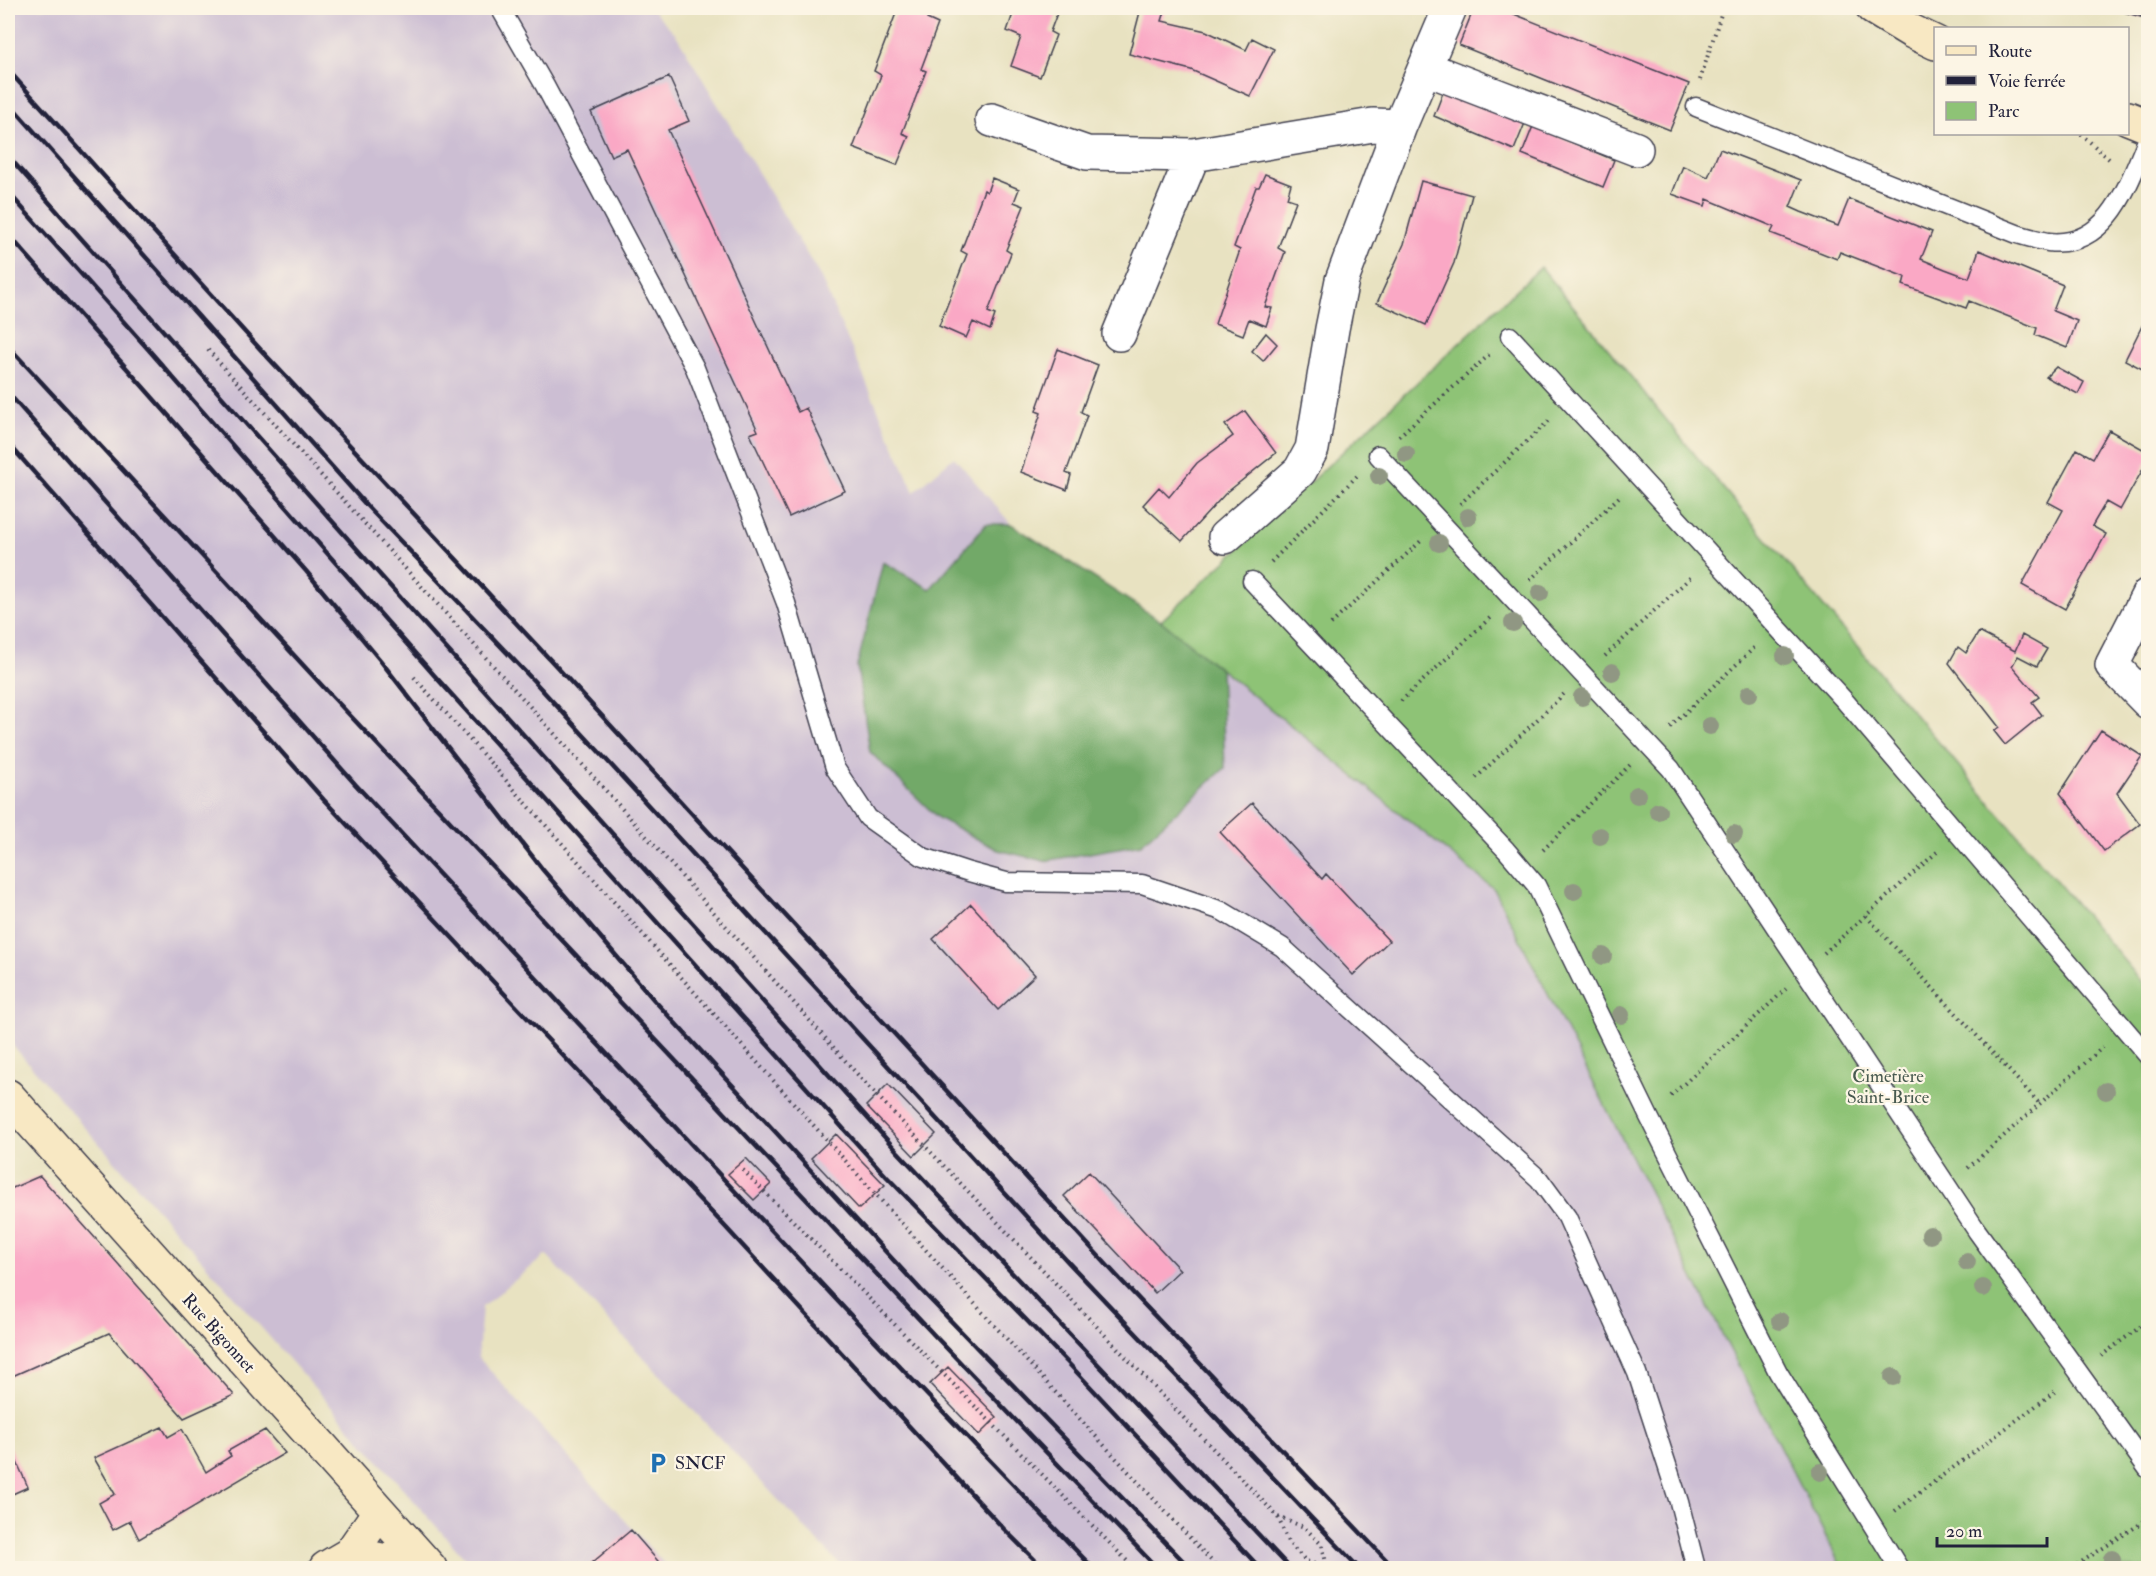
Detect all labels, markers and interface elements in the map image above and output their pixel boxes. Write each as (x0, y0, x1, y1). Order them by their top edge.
legend (1934, 27, 2129, 135)
text: Route (1988, 40, 2032, 63)
text: Voie ferrée (1988, 70, 2066, 93)
text: Parc (1988, 100, 2019, 123)
park label: Cimetière Saint-Brice (1847, 1065, 1930, 1109)
street label: Rue Bigonnet (177, 1289, 260, 1378)
parking icon: SNCF (646, 1451, 670, 1475)
place label: SNCF (675, 1452, 725, 1475)
scale bar (1937, 1510, 2046, 1548)
text: 20 m (1946, 1520, 1982, 1543)

